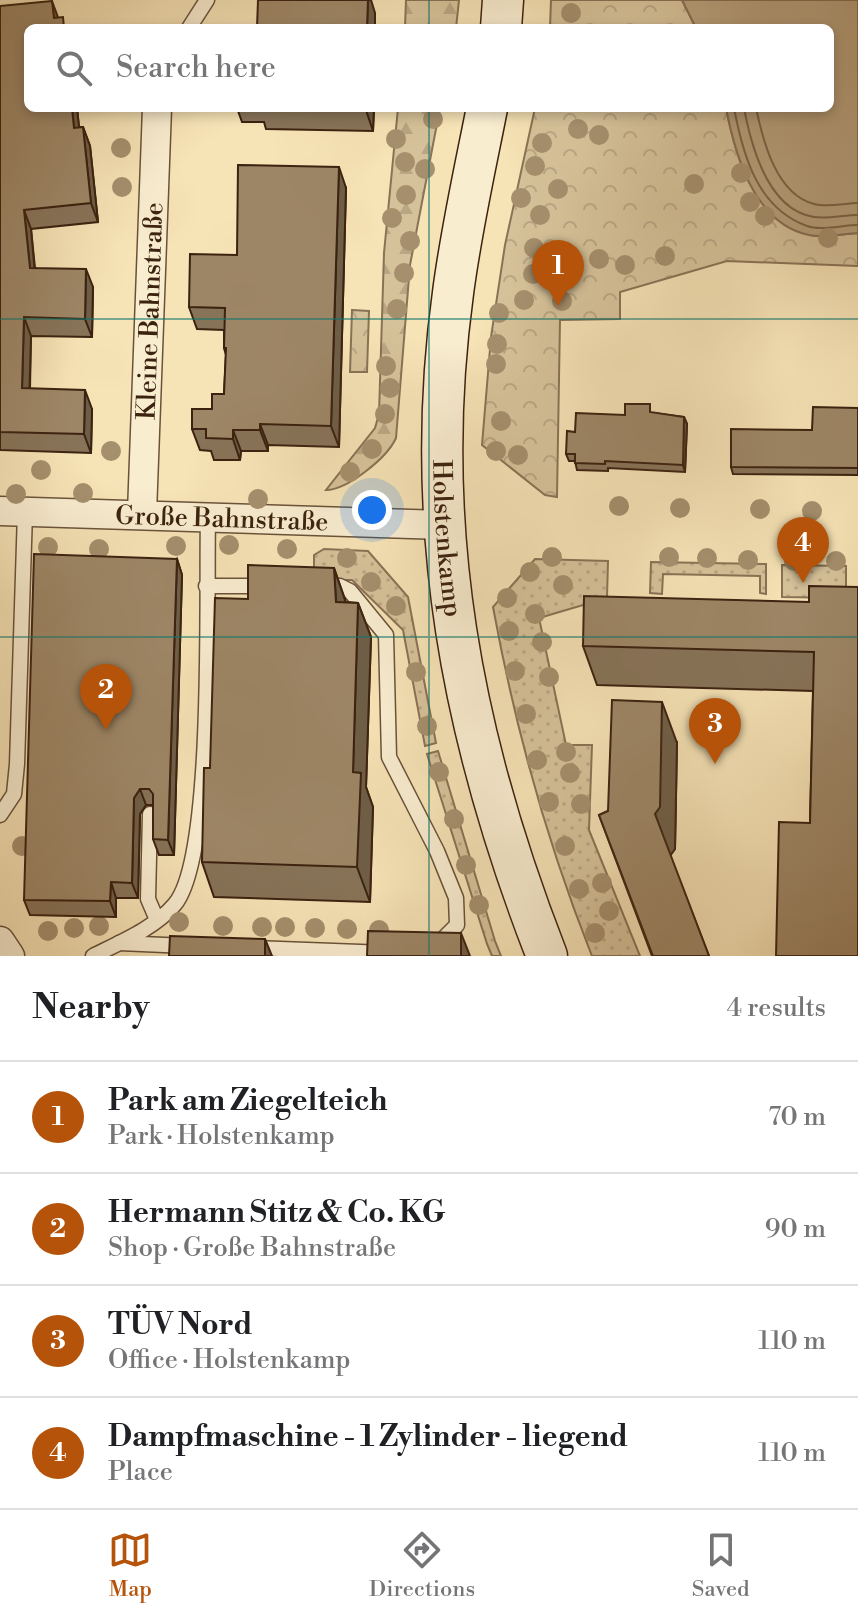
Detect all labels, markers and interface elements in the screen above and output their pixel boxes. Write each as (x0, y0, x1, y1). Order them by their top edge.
search box (24, 24, 834, 112)
icon: search (52, 46, 96, 90)
text: Search here (116, 49, 276, 87)
street label: Kleine Bahnstraße (130, 202, 170, 421)
pin: 1 (532, 240, 584, 306)
street label: Holstenkamp (425, 459, 469, 619)
your location (352, 490, 392, 530)
street label: Große Bahnstraße (115, 500, 329, 538)
pin: 4 (777, 517, 829, 583)
pin: 2 (80, 664, 132, 730)
pin: 3 (689, 698, 741, 764)
text: Nearby (32, 987, 150, 1029)
text: 4 results (727, 992, 826, 1024)
text: Park am Ziegelteich (108, 1082, 388, 1120)
text: 1 (52, 1101, 64, 1133)
text: 70 m (768, 1101, 826, 1133)
text: Park · Holstenkamp (108, 1120, 335, 1152)
text: Hermann Stitz & Co. KG (108, 1194, 445, 1232)
text: 2 (50, 1213, 66, 1245)
text: 90 m (765, 1213, 826, 1245)
text: Shop · Große Bahnstraße (108, 1232, 396, 1264)
text: TÜV Nord (108, 1306, 253, 1344)
text: 3 (50, 1325, 66, 1357)
text: 110 m (758, 1325, 826, 1357)
text: Office · Holstenkamp (108, 1344, 351, 1376)
text: Dampfmaschine - 1 Zylinder - liegend (108, 1418, 628, 1456)
text: 4 (49, 1437, 67, 1469)
text: 110 m (758, 1437, 826, 1469)
text: Place (108, 1456, 173, 1488)
tab: Map (108, 1528, 152, 1603)
tab: Directions (369, 1528, 475, 1603)
tab: Saved (692, 1528, 750, 1603)

